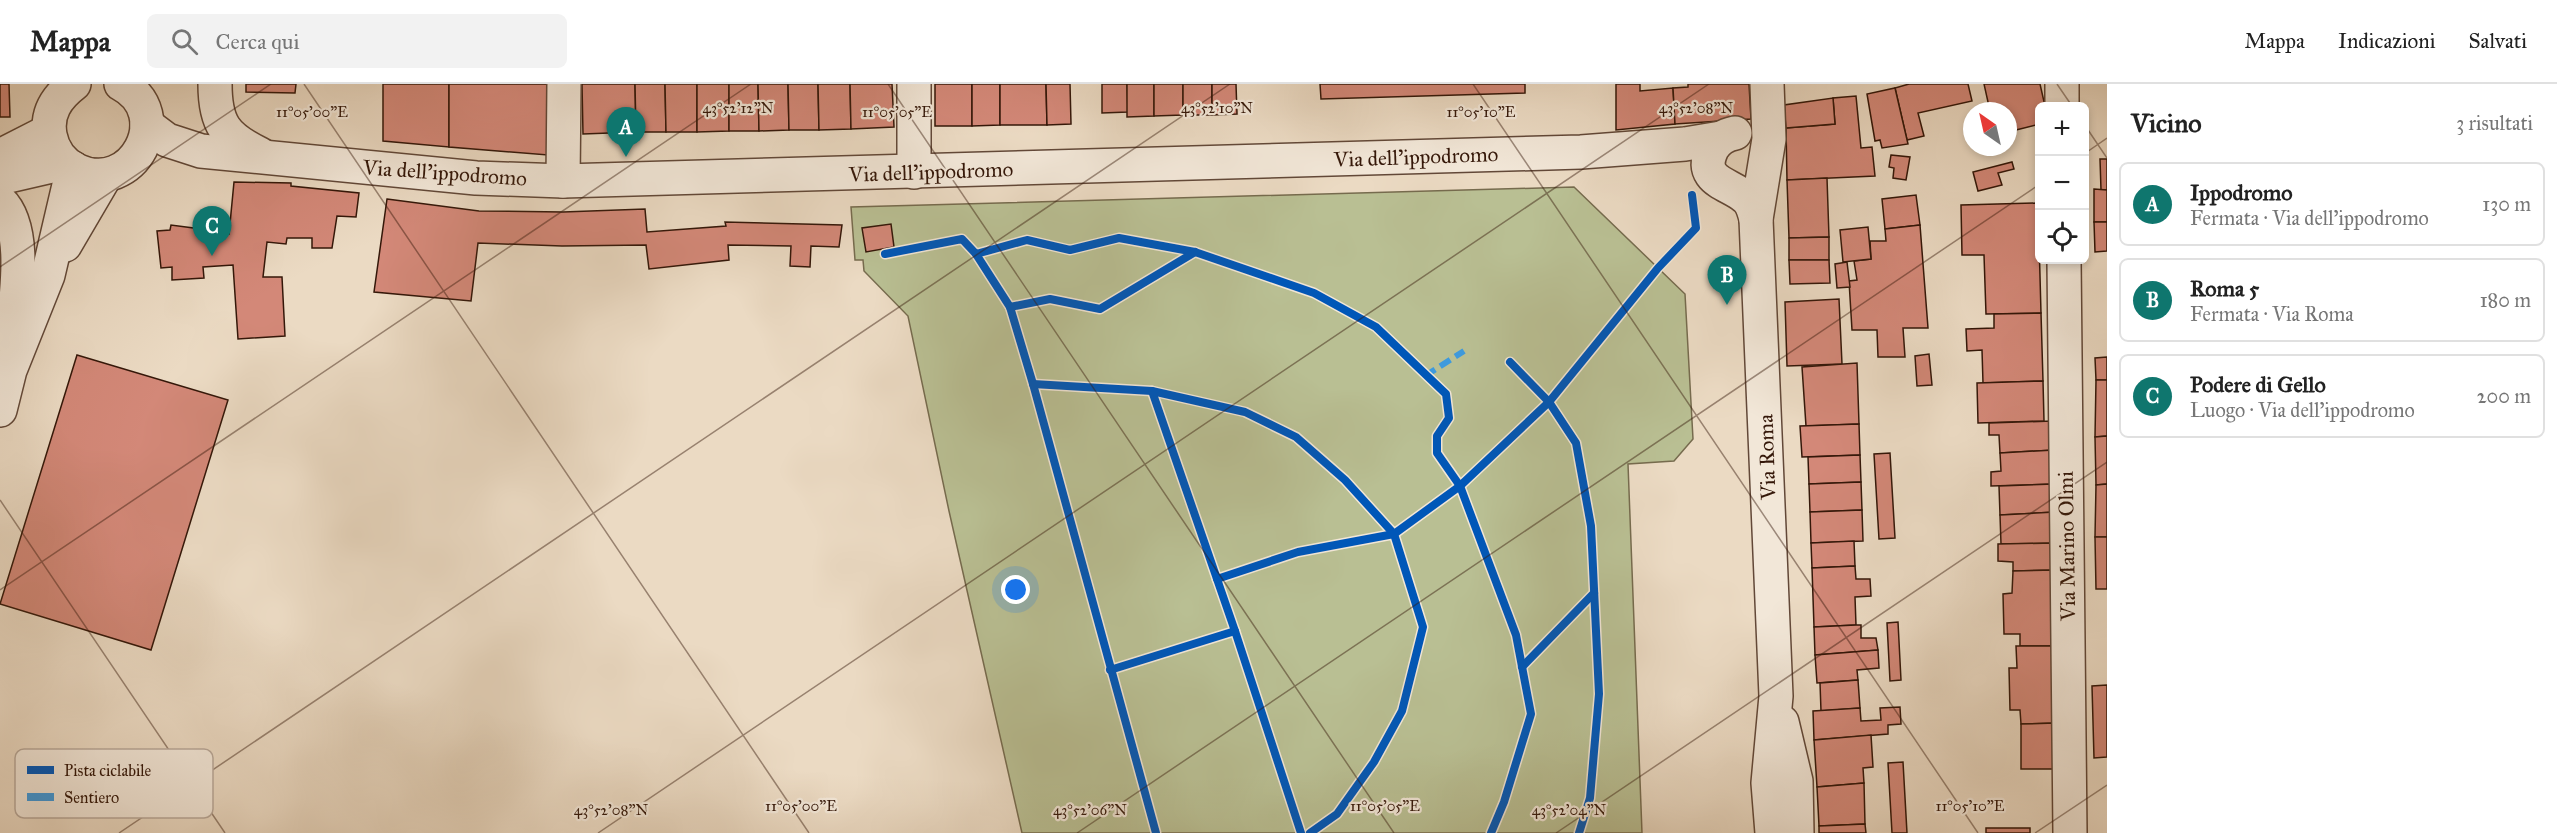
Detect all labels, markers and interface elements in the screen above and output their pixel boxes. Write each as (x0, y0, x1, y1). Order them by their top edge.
search box (147, 14, 567, 68)
text: Mappa (30, 24, 111, 59)
icon: search (168, 25, 201, 58)
text: Cerca qui (216, 28, 299, 55)
text: Mappa (2245, 28, 2305, 54)
text: Indicazioni (2338, 28, 2436, 54)
text: Salvati (2469, 28, 2527, 54)
text: 43°52'12"N (703, 99, 774, 117)
text: 43°52'10"N (1181, 99, 1253, 117)
text: 43°52'08"N (1659, 99, 1733, 117)
north arrow (1963, 102, 2017, 156)
map controls (2035, 102, 2089, 264)
button: + (2035, 102, 2089, 156)
text: 11°05'00"E (276, 103, 348, 121)
text: 11°05'05"E (862, 103, 932, 121)
text: 11°05'10"E (1446, 103, 1516, 121)
pin: A (606, 107, 646, 157)
text: Vicino (2131, 107, 2202, 139)
text: 3 risultati (2456, 111, 2533, 135)
street label: Via dell'ippodromo (1332, 141, 1499, 173)
street label: Via dell'ippodromo (361, 154, 528, 192)
street label: Via dell'ippodromo (847, 156, 1014, 188)
button: − (2035, 156, 2089, 210)
text: Ippodromo (2190, 179, 2292, 206)
text: A (2146, 192, 2159, 216)
text: 130 m (2482, 192, 2531, 216)
pin: C (192, 206, 232, 256)
text: Fermata · Via dell'ippodromo (2190, 206, 2429, 230)
button: locate (2035, 210, 2089, 264)
pin: B (1708, 256, 1746, 305)
text: Roma 5 (2190, 275, 2259, 302)
text: B (2146, 288, 2159, 312)
text: 180 m (2480, 288, 2531, 312)
text: Fermata · Via Roma (2190, 302, 2354, 326)
text: Podere di Gello (2190, 371, 2326, 398)
text: C (2146, 384, 2159, 408)
text: 200 m (2477, 384, 2531, 408)
text: Luogo · Via dell'ippodromo (2190, 398, 2415, 422)
street label: Via Roma (1753, 414, 1782, 501)
street label: Via Marino Olmi (2053, 471, 2081, 622)
your location (1001, 575, 1030, 604)
legend (15, 749, 213, 818)
text: Pista ciclabile (64, 761, 152, 780)
text: Sentiero (64, 788, 119, 807)
text: 11°05'00"E (765, 797, 837, 815)
text: 11°05'05"E (1350, 797, 1420, 815)
text: 11°05'10"E (1935, 797, 2005, 815)
text: 43°52'08"N (574, 801, 648, 819)
text: 43°52'06"N (1053, 801, 1127, 819)
text: 43°52'04"N (1532, 801, 1607, 819)

